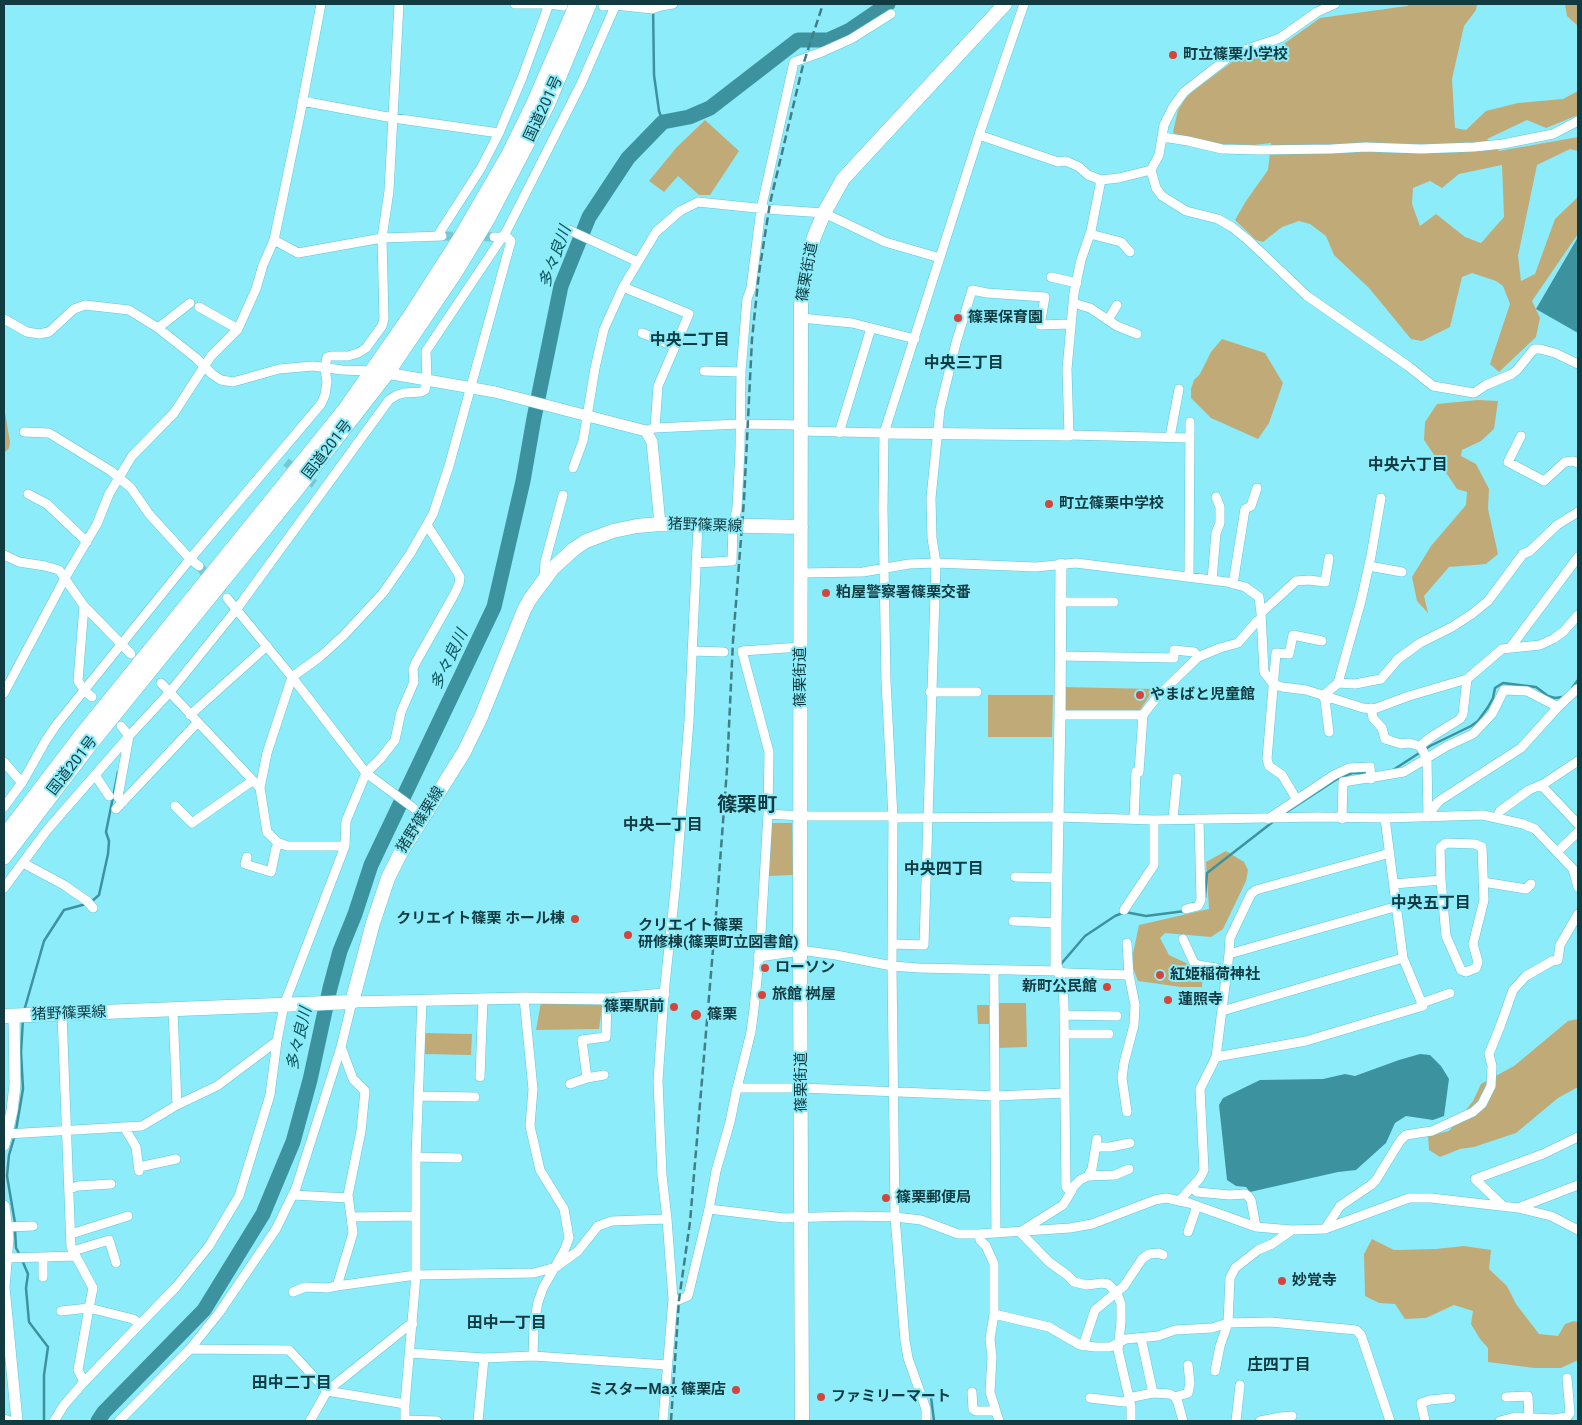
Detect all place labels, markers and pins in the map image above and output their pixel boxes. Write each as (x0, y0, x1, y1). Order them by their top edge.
place label: 町立篠栗小学校 (1183, 46, 1288, 64)
marker: 町立篠栗小学校 (1167, 49, 1179, 61)
place label: 篠栗保育園 (968, 309, 1043, 327)
marker: 篠栗保育園 (952, 312, 964, 324)
place label: 町立篠栗中学校 (1059, 495, 1164, 513)
marker: 町立篠栗中学校 (1043, 498, 1055, 510)
place label: 粕屋警察署篠栗交番 (836, 584, 971, 602)
marker: 粕屋警察署篠栗交番 (820, 587, 832, 599)
place label: やまばと児童館 (1150, 686, 1255, 704)
marker: やまばと児童館 (1134, 689, 1146, 701)
place label: クリエイト篠栗 ホール棟 (396, 910, 565, 928)
marker: クリエイト篠栗 ホール棟 (569, 913, 581, 925)
place label: クリエイト篠栗 研修棟(篠栗町立図書館) (638, 917, 799, 952)
marker: クリエイト篠栗 研修棟(篠栗町立図書館) (622, 929, 634, 941)
place label: ローソン (775, 959, 835, 977)
marker: ローソン (759, 962, 771, 974)
place label: 紅姫稲荷神社 (1170, 966, 1260, 984)
marker: 紅姫稲荷神社 (1154, 969, 1166, 981)
place label: 新町公民館 (1022, 978, 1097, 996)
marker: 新町公民館 (1101, 981, 1113, 993)
place label: 旅館 桝屋 (772, 986, 836, 1004)
marker: 旅館 桝屋 (756, 989, 768, 1001)
place label: 蓮照寺 (1178, 991, 1223, 1009)
marker: 蓮照寺 (1162, 994, 1174, 1006)
place label: 篠栗駅前 (604, 998, 664, 1016)
marker: 篠栗駅前 (668, 1001, 680, 1013)
place label: 篠栗 (707, 1006, 737, 1024)
marker: 篠栗 (689, 1008, 703, 1022)
place label: 篠栗郵便局 (896, 1189, 971, 1207)
marker: 篠栗郵便局 (880, 1192, 892, 1204)
place label: 妙覚寺 (1292, 1272, 1337, 1290)
marker: 妙覚寺 (1276, 1275, 1288, 1287)
place label: ミスターMax 篠栗店 (588, 1381, 726, 1399)
marker: ミスターMax 篠栗店 (730, 1384, 742, 1396)
place label: ファミリーマート (831, 1388, 951, 1406)
marker: ファミリーマート (815, 1391, 827, 1403)

